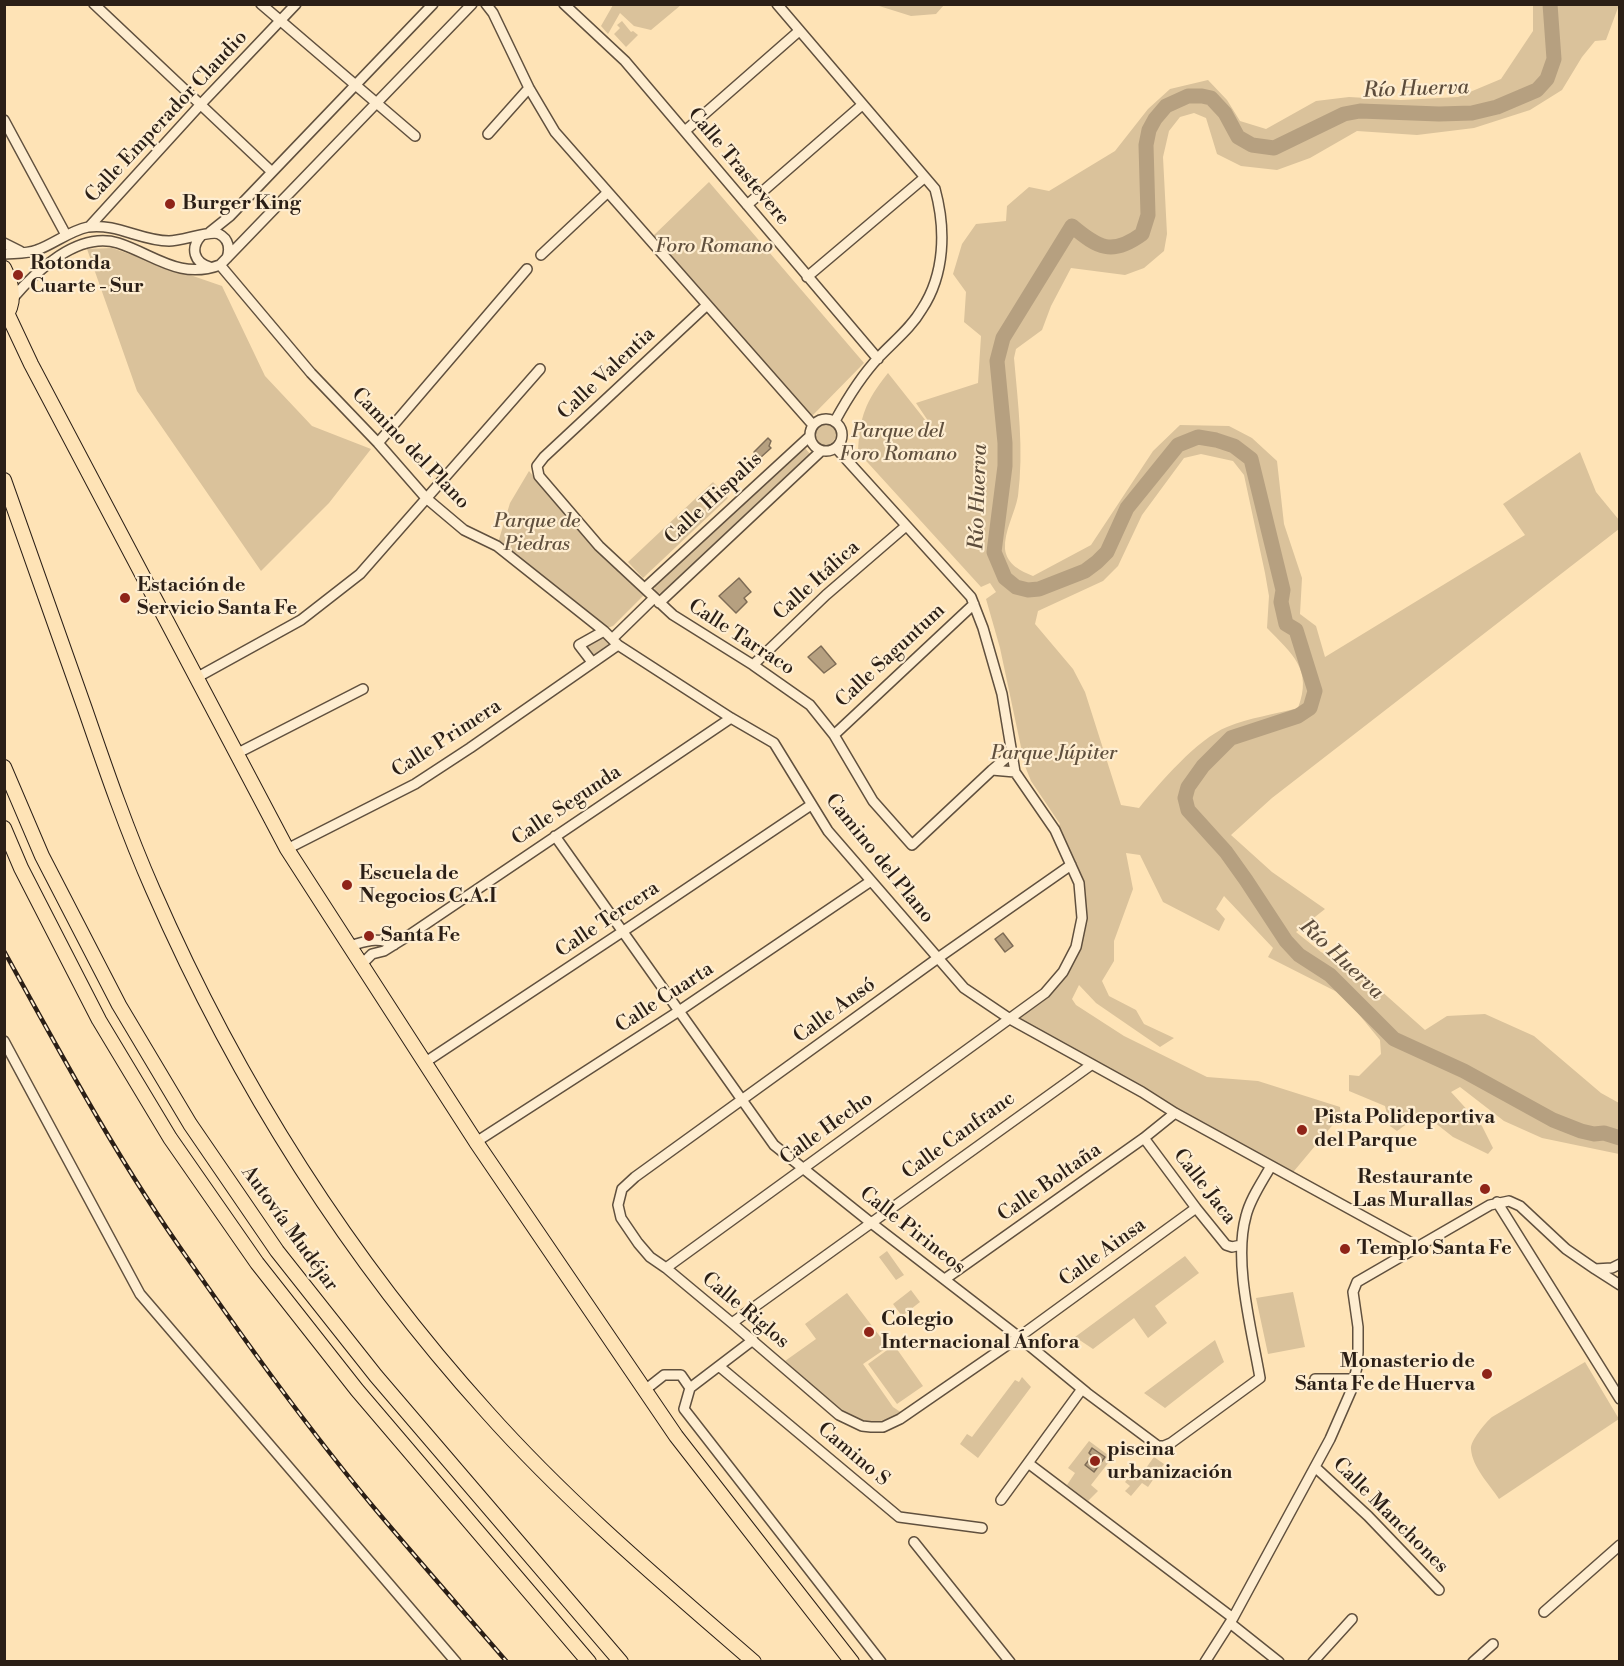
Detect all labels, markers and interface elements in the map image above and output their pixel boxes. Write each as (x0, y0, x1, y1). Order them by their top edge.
street label: Calle Emperador Claudio (81, 26, 253, 208)
water label: Río Huerva (1363, 76, 1469, 104)
street label: Calle Trastevere (682, 103, 794, 231)
place label: Burger King (182, 192, 301, 216)
marker: Burger King (163, 197, 177, 211)
park label: Foro Romano (655, 235, 773, 259)
place label: Rotonda Cuarte - Sur (30, 252, 144, 299)
marker: Rotonda Cuarte - Sur (11, 268, 25, 282)
street label: Calle Valentia (553, 323, 661, 425)
street label: Camino del Plano (346, 383, 474, 515)
park label: Parque del Foro Romano (839, 420, 957, 467)
water label: Río Huerva (965, 444, 993, 550)
street label: Calle Hispalis (660, 448, 768, 550)
park label: Parque de Piedras (494, 510, 580, 557)
street label: Calle Itálica (769, 536, 865, 626)
place label: Estación de Servicio Santa Fe (137, 574, 297, 621)
marker: Estación de Servicio Santa Fe (118, 591, 132, 605)
street label: Calle Tarraco (683, 595, 799, 681)
street label: Calle Saguntum (831, 599, 951, 713)
street label: Calle Primera (388, 695, 506, 783)
park label: Parque Júpiter (991, 742, 1117, 766)
street label: Calle Segunda (508, 761, 626, 851)
street label: Camino del Plano (819, 789, 939, 929)
place label: Escuela de Negocios C.A.I (359, 862, 497, 909)
street label: Calle Tercera (552, 877, 664, 963)
marker: Escuela de Negocios C.A.I (340, 878, 354, 892)
water label: Río Huerva (1294, 915, 1388, 1005)
place label: Santa Fe (381, 924, 460, 948)
marker: Santa Fe (362, 929, 376, 943)
street label: Calle Cuarta (612, 957, 718, 1039)
street label: Calle Ansó (789, 973, 881, 1049)
street label: Calle Hecho (776, 1087, 878, 1171)
street label: Calle Canfranc (898, 1087, 1020, 1185)
place label: Pista Polideportiva del Parque (1314, 1106, 1495, 1153)
marker: Pista Polideportiva del Parque (1295, 1123, 1309, 1137)
street label: Calle Boltaña (994, 1139, 1106, 1227)
street label: Calle Jaca (1167, 1145, 1241, 1229)
street label: Autovía Mudéjar (235, 1162, 343, 1296)
place label: Restaurante Las Murallas (1353, 1166, 1473, 1213)
street label: Calle Pirineos (854, 1182, 970, 1280)
marker: Restaurante Las Murallas (1478, 1182, 1492, 1196)
street label: Calle Ainsa (1055, 1214, 1151, 1292)
place label: Templo Santa Fe (1357, 1237, 1512, 1261)
marker: Templo Santa Fe (1338, 1242, 1352, 1256)
street label: Calle Riglos (696, 1268, 794, 1354)
place label: Colegio Internacional Ánfora (881, 1308, 1079, 1355)
marker: Colegio Internacional Ánfora (862, 1325, 876, 1339)
place label: Monasterio de Santa Fe de Huerva (1295, 1350, 1475, 1397)
marker: Monasterio de Santa Fe de Huerva (1480, 1367, 1494, 1381)
street label: Camino S (812, 1418, 894, 1492)
place label: piscina urbanización (1107, 1438, 1232, 1485)
street label: Calle Manchones (1327, 1453, 1453, 1579)
marker: piscina urbanización (1088, 1454, 1102, 1468)

